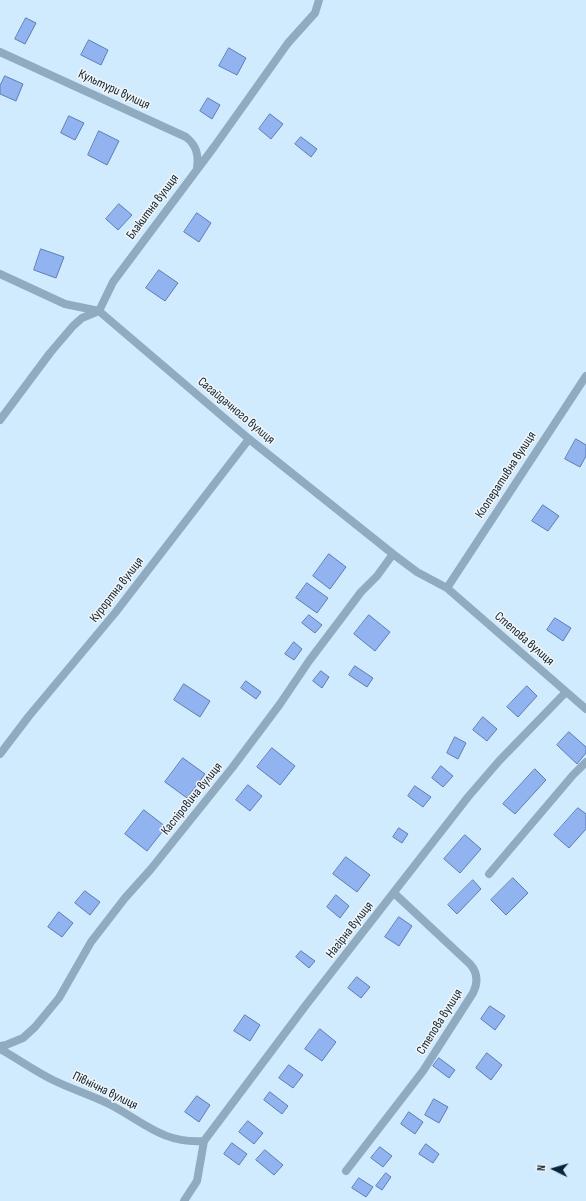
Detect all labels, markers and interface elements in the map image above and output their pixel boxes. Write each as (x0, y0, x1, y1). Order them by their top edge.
street label: Культури вулиця (76, 67, 152, 113)
street label: Блакитна вулиця (123, 171, 183, 243)
street label: Сагайдачного вулиця (194, 374, 278, 448)
street label: Кооперативна вулиця (472, 429, 540, 521)
street label: Курортна вулиця (87, 554, 147, 626)
street label: Степова вулиця (491, 609, 557, 669)
street label: Каспіровича вулиця (158, 760, 226, 838)
street label: Нагірна вулиця (323, 899, 377, 961)
street label: Степова вулиця (414, 986, 466, 1058)
street label: Північна вулиця (70, 1068, 140, 1114)
north arrow (534, 1149, 574, 1189)
text: N (535, 1164, 548, 1171)

